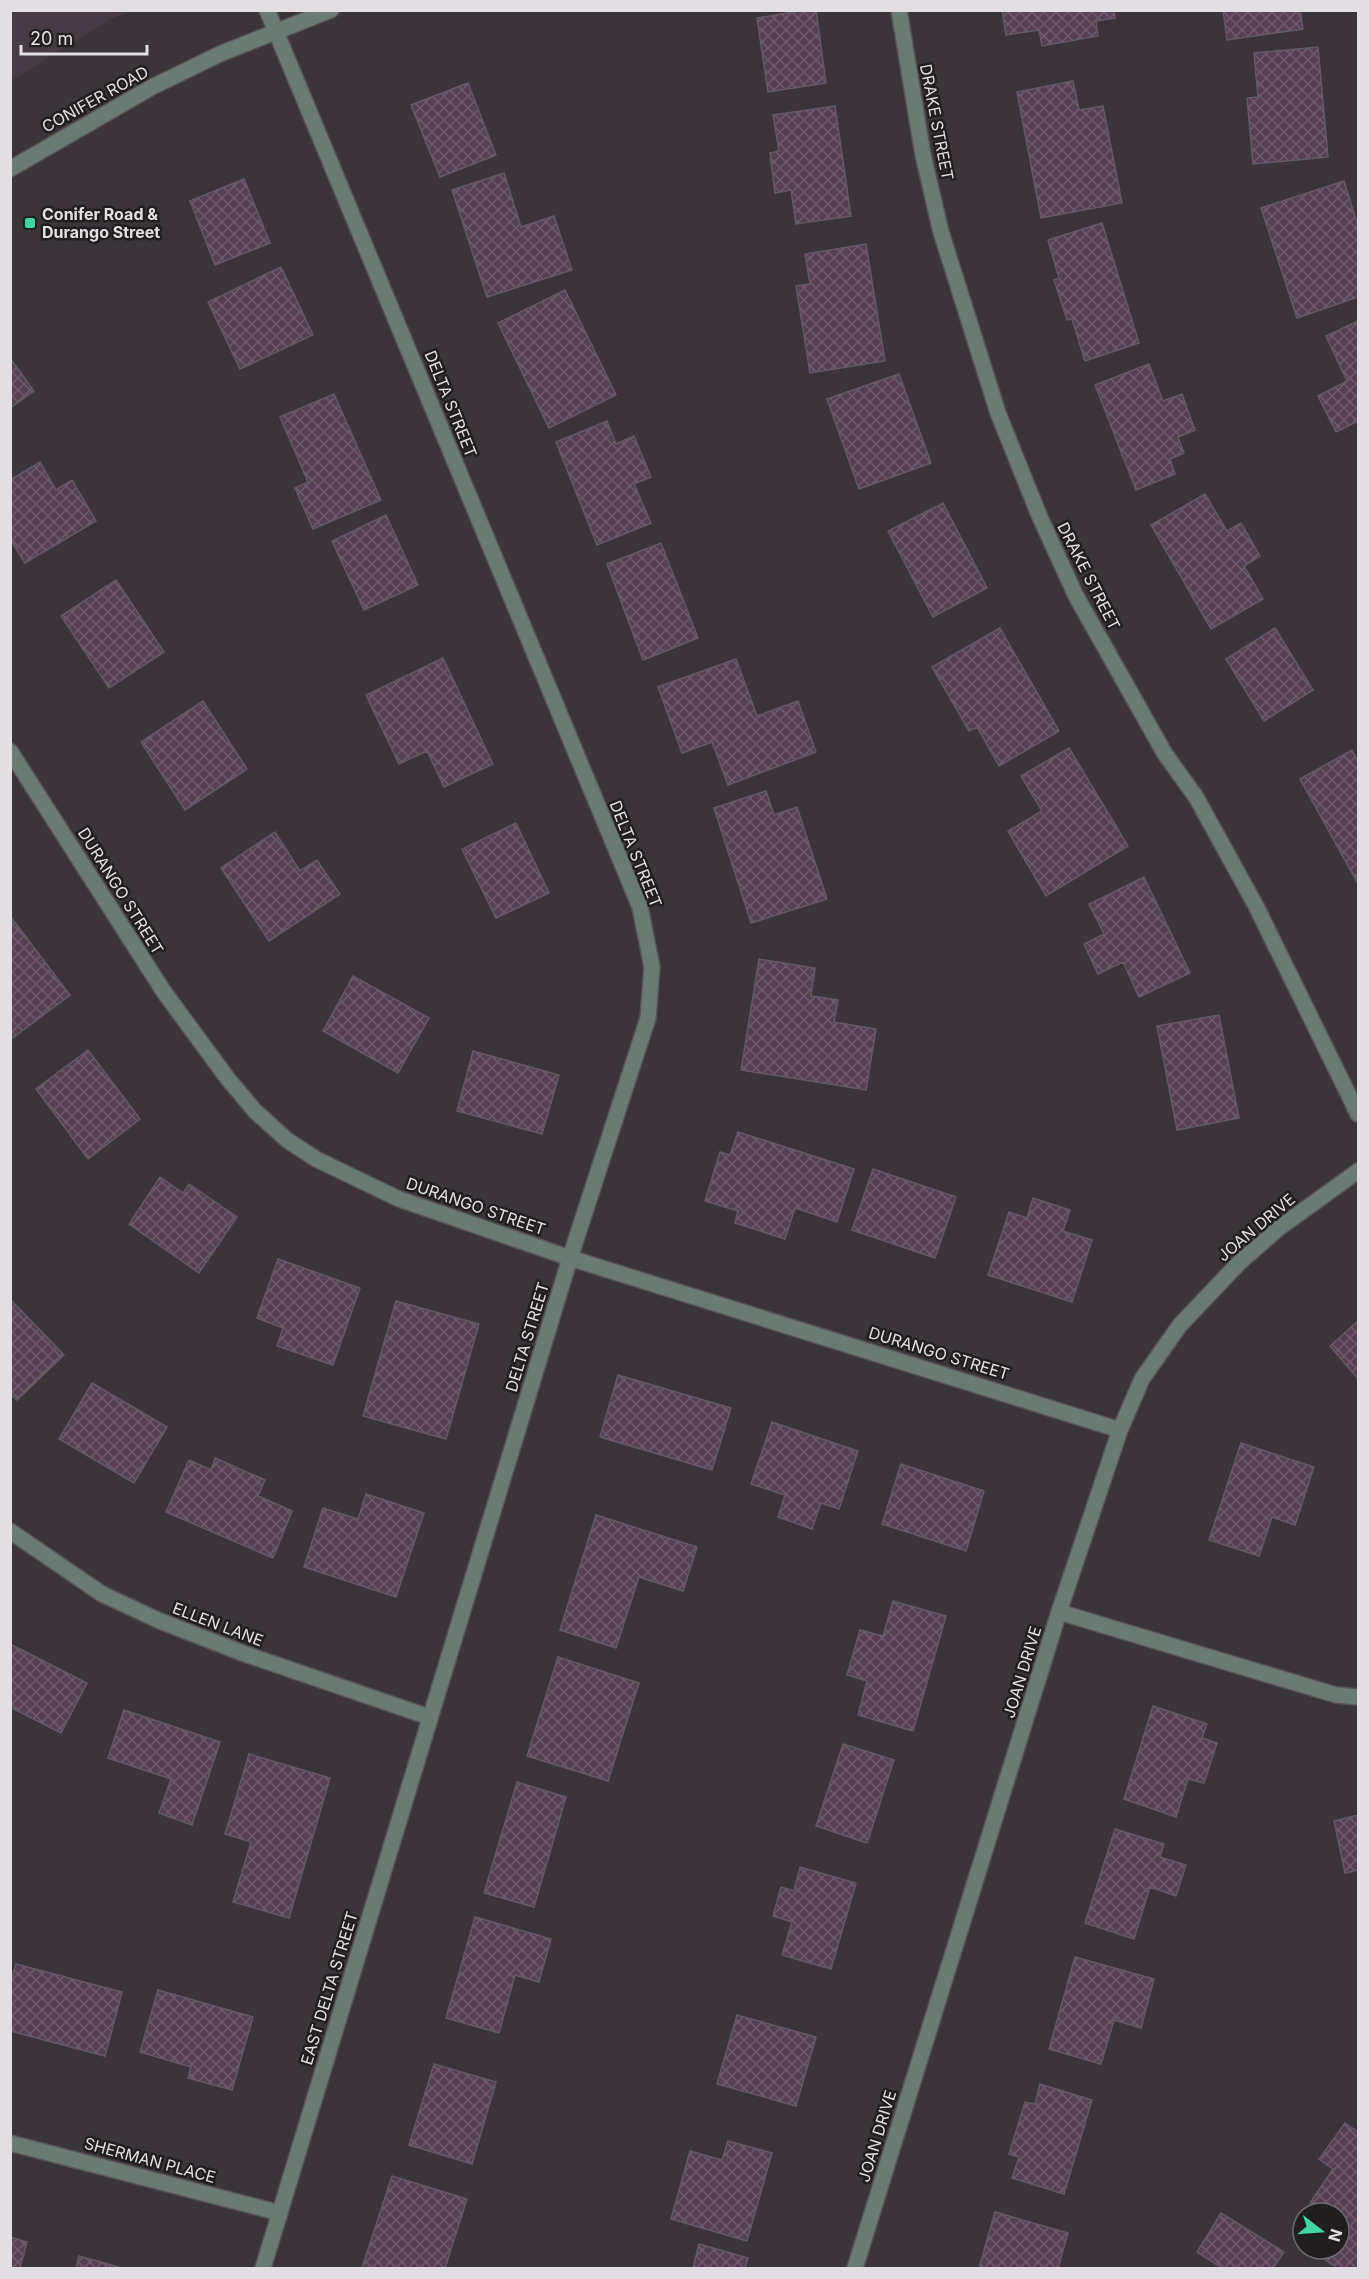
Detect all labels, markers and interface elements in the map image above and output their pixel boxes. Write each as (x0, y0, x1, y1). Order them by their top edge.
scale bar (21, 18, 147, 56)
text: 20 m (30, 28, 73, 49)
street label: CONIFER ROAD (38, 61, 152, 137)
street label: DRAKE STREET (916, 62, 958, 182)
place label: Conifer Road & Durango Street (42, 204, 160, 242)
marker: Conifer Road & Durango Street (23, 216, 37, 230)
street label: DELTA STREET (420, 348, 482, 460)
street label: DRAKE STREET (1053, 519, 1125, 633)
street label: DELTA STREET (605, 798, 667, 910)
street label: DURANGO STREET (74, 824, 168, 958)
street label: DURANGO STREET (404, 1173, 548, 1239)
street label: JOAN DRIVE (1213, 1189, 1299, 1265)
street label: DELTA STREET (501, 1280, 553, 1394)
street label: DURANGO STREET (866, 1322, 1012, 1384)
street label: ELLEN LANE (170, 1598, 266, 1650)
street label: JOAN DRIVE (999, 1624, 1045, 1720)
street label: EAST DELTA STREET (296, 1909, 362, 2067)
street label: JOAN DRIVE (854, 2088, 900, 2184)
street label: SHERMAN PLACE (82, 2133, 218, 2187)
north arrow (1291, 2201, 1351, 2261)
text: N (1324, 2227, 1347, 2244)

